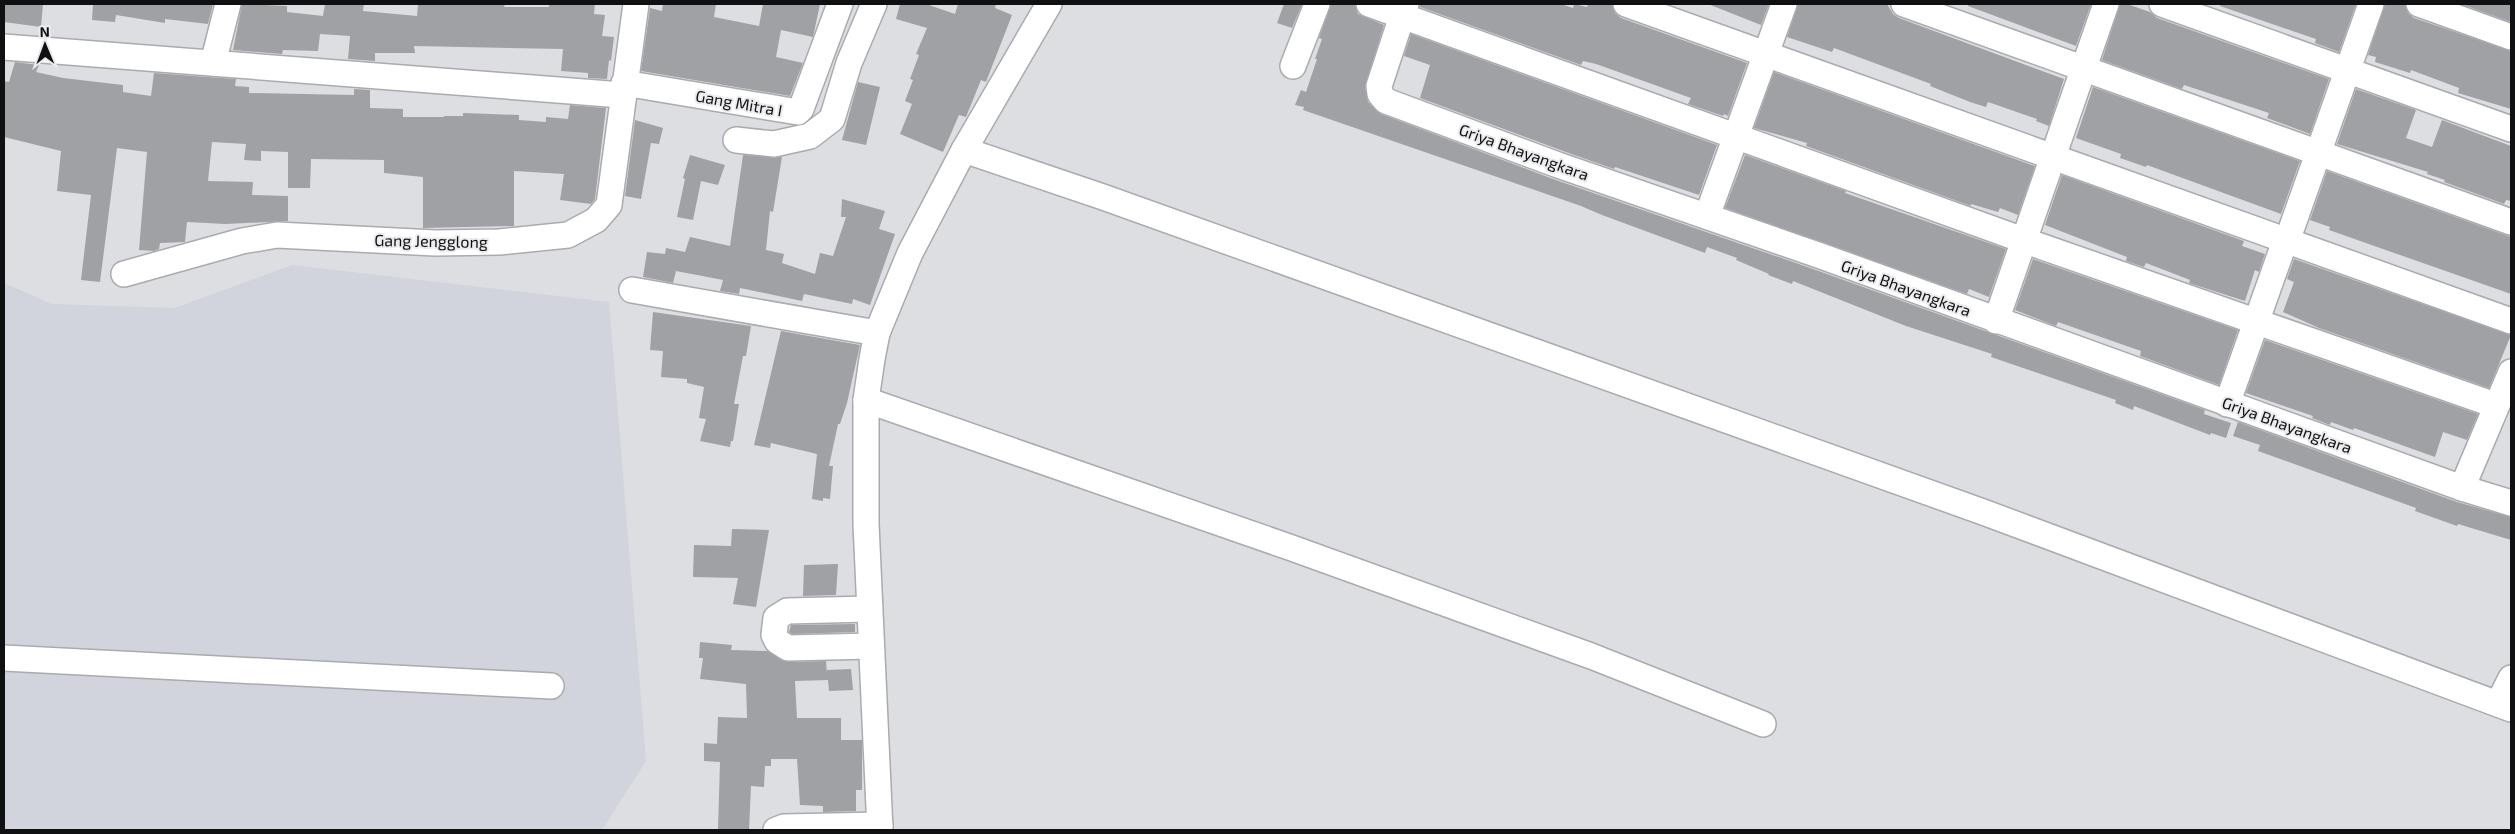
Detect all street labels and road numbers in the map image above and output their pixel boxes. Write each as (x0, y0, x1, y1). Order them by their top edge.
street label: Gang Mitra I (694, 86, 784, 119)
street label: Griya Bhayangkara (1457, 119, 1592, 184)
street label: Gang Jengglong (374, 230, 488, 251)
street label: Griya Bhayangkara (1839, 255, 1974, 320)
street label: Griya Bhayangkara (2220, 392, 2355, 457)

